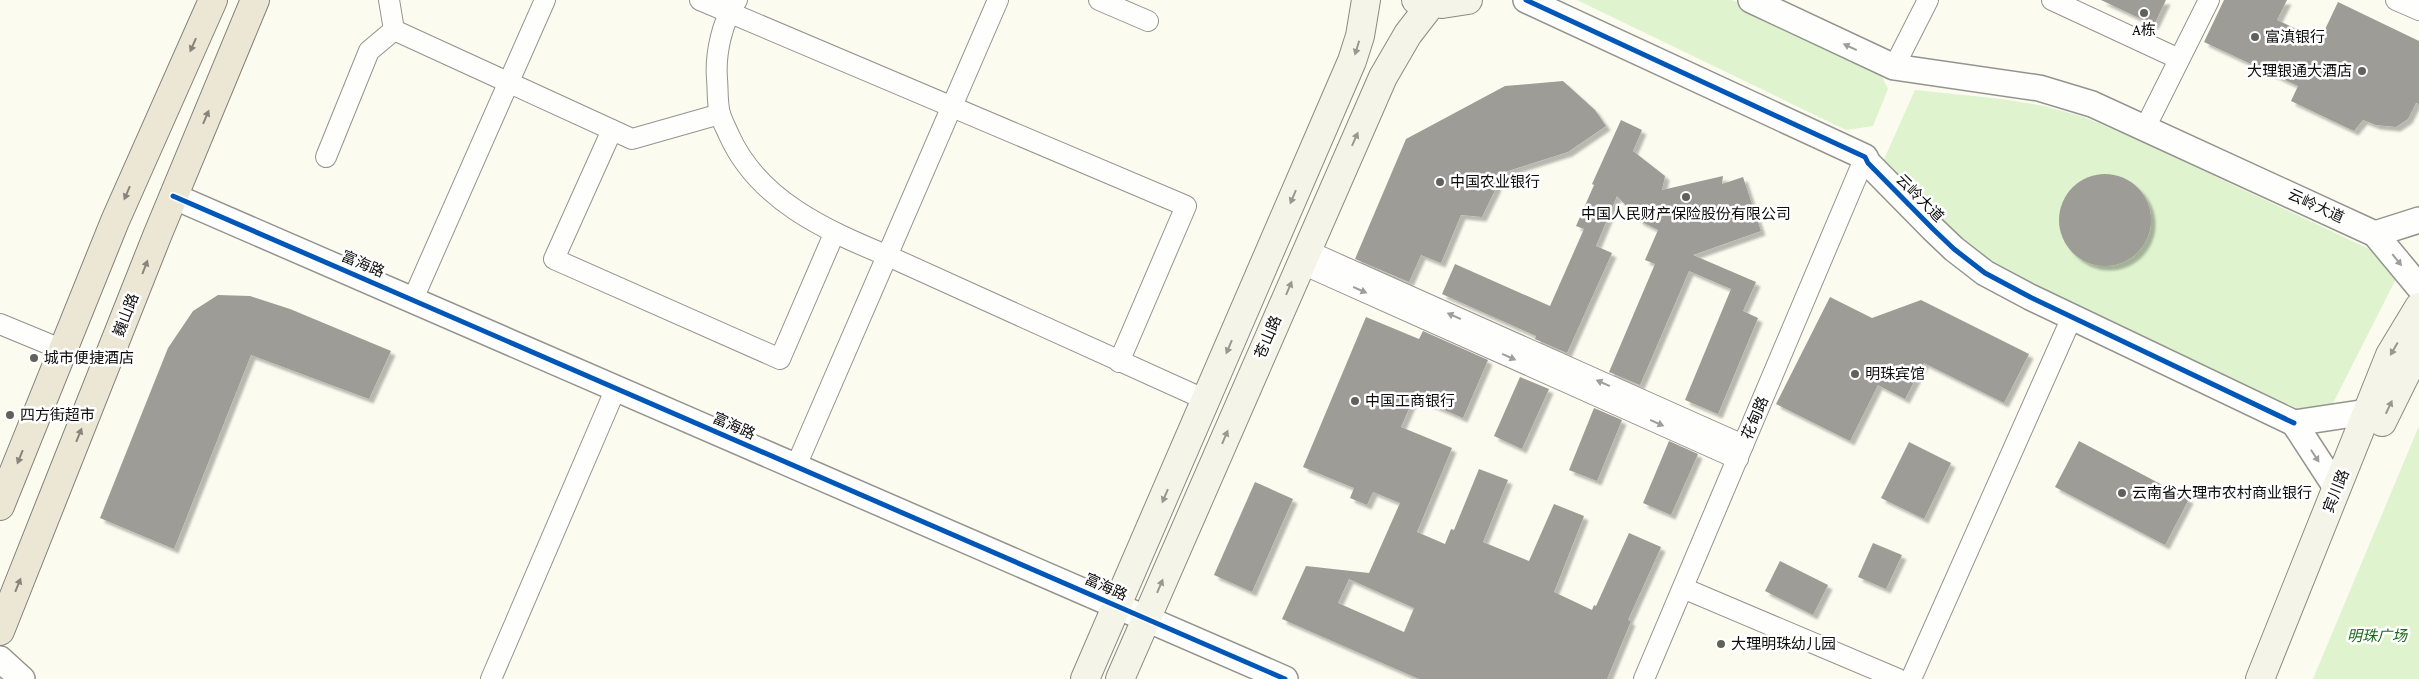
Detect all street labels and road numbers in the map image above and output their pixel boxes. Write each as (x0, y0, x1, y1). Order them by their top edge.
street label: 云岭大道 (1893, 170, 1948, 225)
street label: 云岭大道 (2285, 185, 2347, 226)
street label: 富海路 (339, 248, 387, 280)
street label: 巍山路 (110, 291, 142, 339)
street label: 苍山路 (1252, 313, 1284, 361)
street label: 花甸路 (1739, 394, 1771, 442)
street label: 富海路 (710, 410, 758, 442)
street label: 宾川路 (2320, 467, 2352, 515)
street label: 富海路 (1082, 571, 1130, 603)

